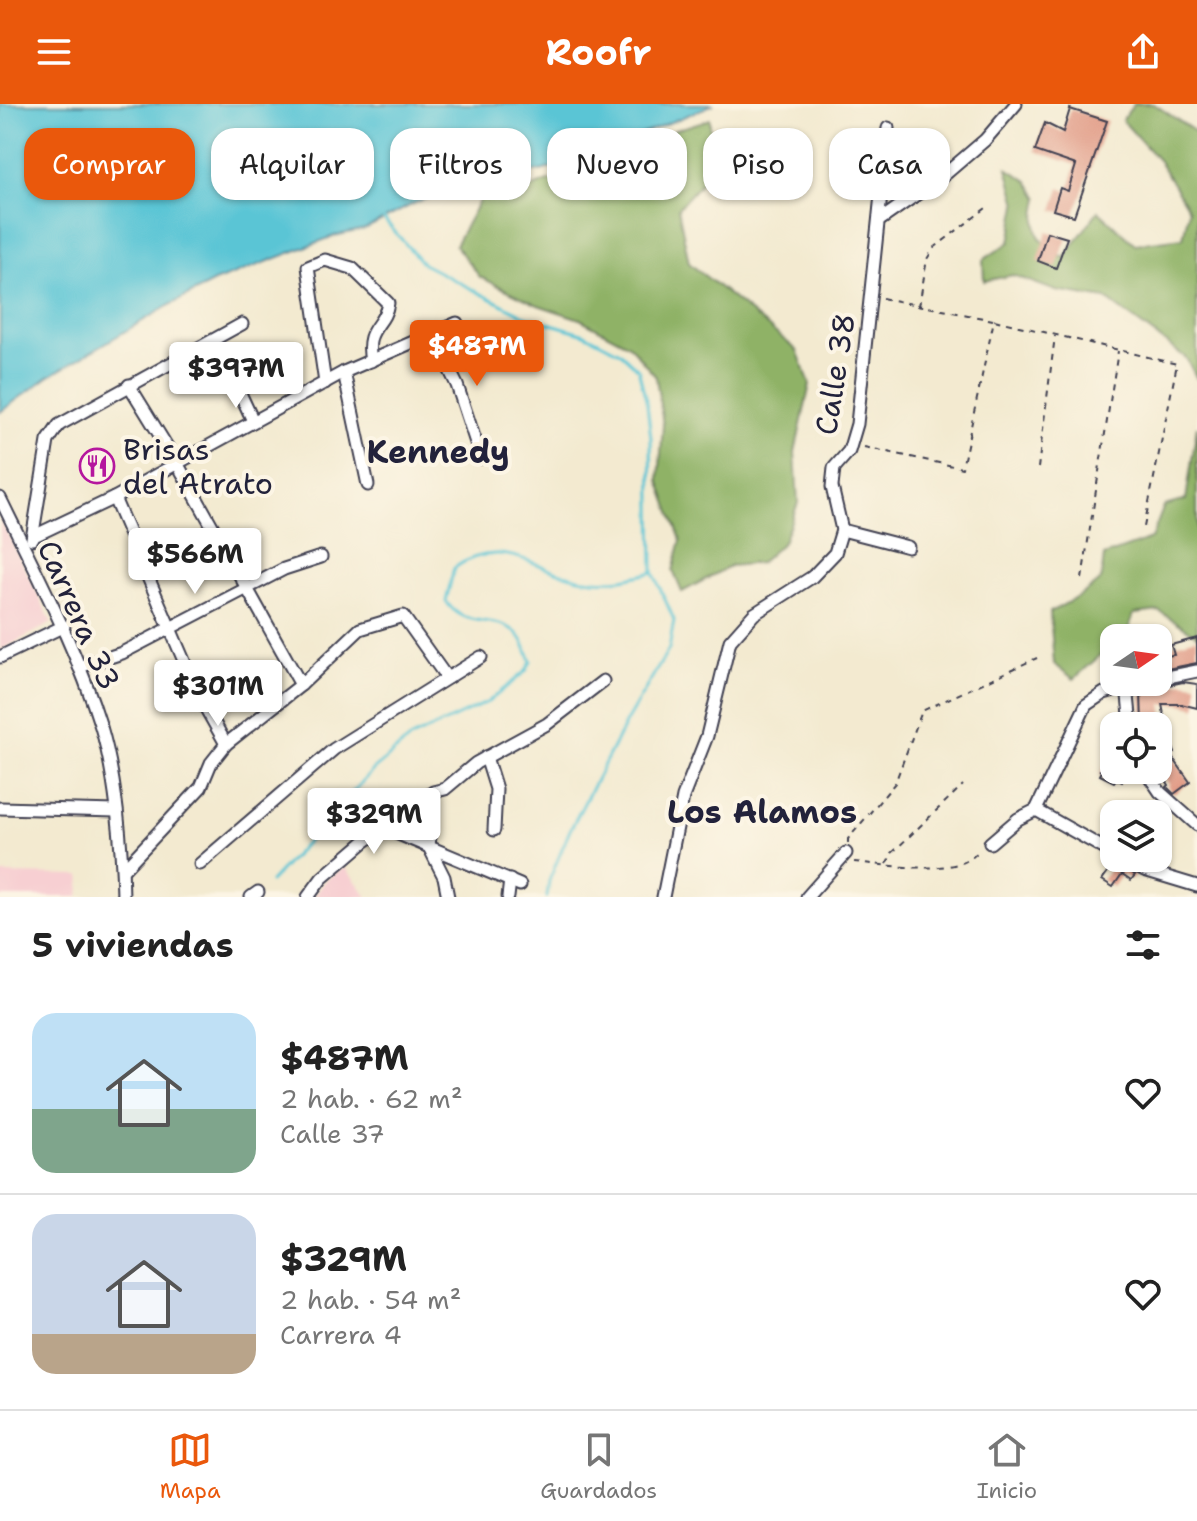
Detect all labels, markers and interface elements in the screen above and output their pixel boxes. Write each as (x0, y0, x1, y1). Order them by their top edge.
text: Roofr (546, 28, 651, 77)
icon: menu (32, 30, 76, 74)
icon: share (1121, 30, 1165, 74)
chip: Comprar (24, 128, 195, 200)
chip: Alquilar (211, 128, 374, 200)
chip: Filtros (390, 128, 531, 200)
chip: Nuevo (547, 128, 687, 200)
chip: Piso (703, 128, 813, 200)
chip: Casa (829, 128, 950, 200)
street label: Calle 38 (805, 310, 865, 438)
pin: $487M (421, 320, 533, 388)
text: $487M (428, 328, 526, 363)
pin: $397M (180, 342, 292, 410)
text: $397M (187, 350, 285, 385)
place label: Brisas del Atrato (123, 429, 273, 504)
district label: Kennedy (366, 430, 510, 473)
restaurant icon: Brisas del Atrato (78, 447, 116, 485)
pin: $566M (139, 528, 251, 596)
street label: Carrera 33 (28, 534, 130, 696)
text: $566M (146, 536, 244, 571)
north arrow (1100, 624, 1172, 696)
map controls (1100, 624, 1172, 872)
pin: $301M (162, 660, 274, 728)
text: $301M (172, 668, 264, 703)
button: locate (1100, 712, 1172, 784)
pin: $329M (318, 788, 430, 856)
district label: Los Alamos (667, 790, 857, 833)
text: $329M (326, 796, 423, 831)
button: layers (1100, 800, 1172, 872)
text: 5 viviendas (32, 922, 234, 968)
icon: filters (1121, 923, 1165, 967)
text: $487M (280, 1035, 409, 1081)
icon: home (96, 1045, 192, 1141)
icon: heart (1121, 1071, 1165, 1115)
text: 2 hab. · 62 m² (280, 1081, 463, 1116)
text: Calle 37 (280, 1116, 385, 1151)
text: $329M (280, 1236, 407, 1282)
icon: home (96, 1246, 192, 1342)
icon: heart (1121, 1272, 1165, 1316)
text: 2 hab. · 54 m² (280, 1282, 461, 1317)
text: Carrera 4 (280, 1317, 402, 1352)
tab: Mapa (160, 1428, 221, 1505)
tab: Guardados (540, 1428, 657, 1505)
tab: Inicio (977, 1428, 1037, 1505)

